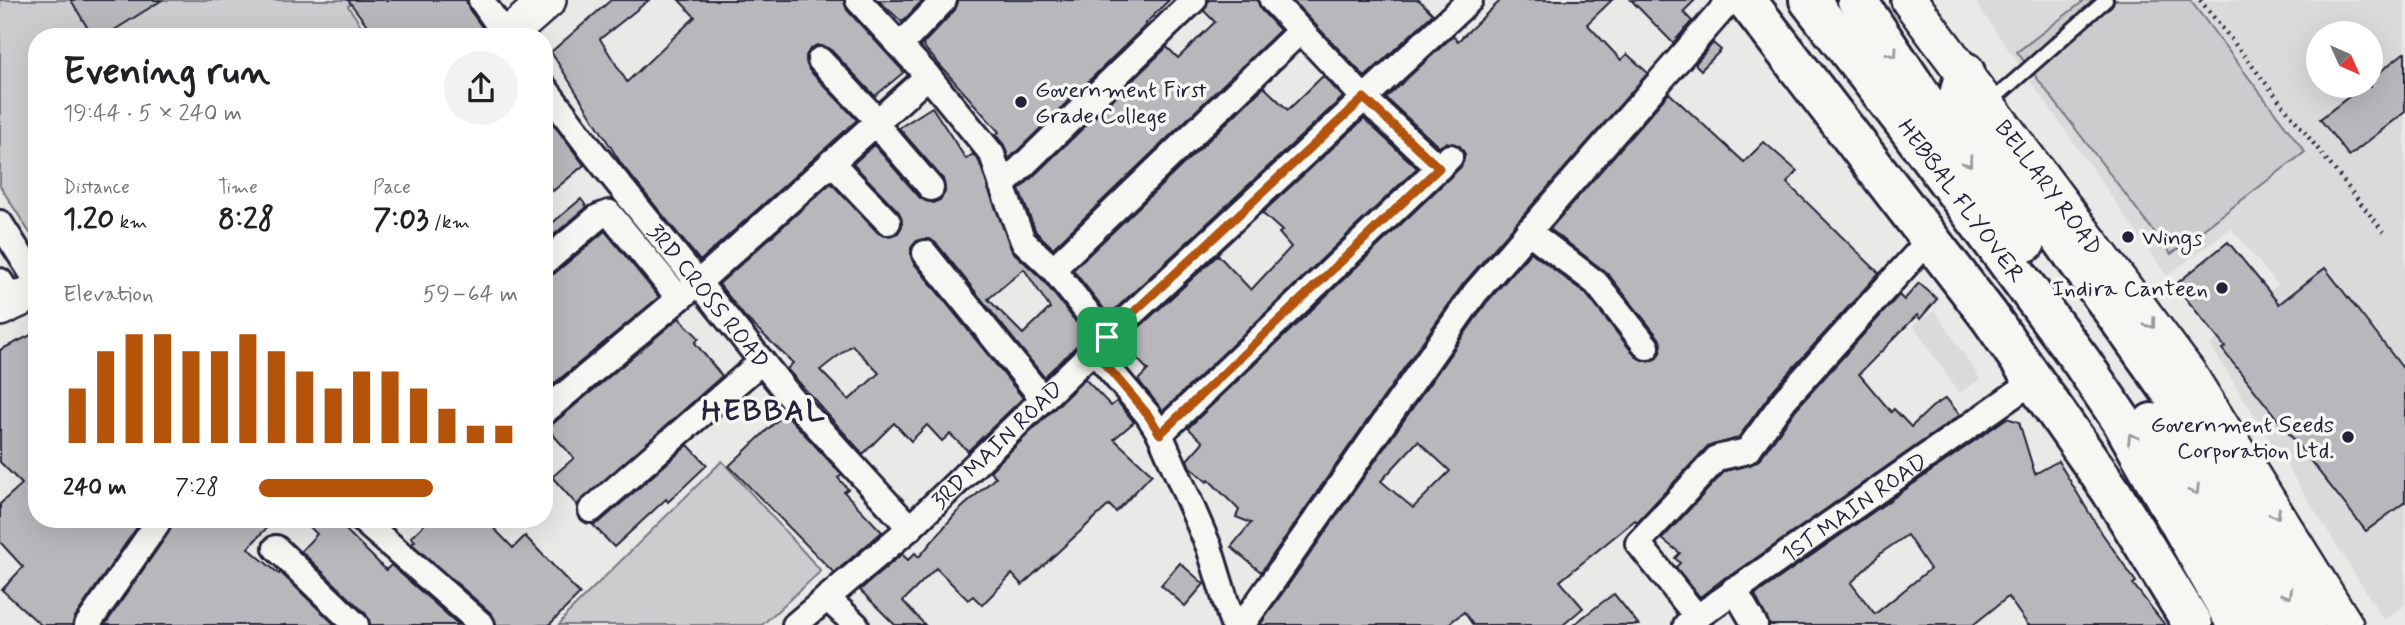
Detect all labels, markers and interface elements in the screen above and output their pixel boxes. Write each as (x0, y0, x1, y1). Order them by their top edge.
north arrow (2306, 21, 2384, 98)
map controls (2306, 21, 2383, 98)
one-way arrow (1885, 45, 1897, 58)
text: Evening run (63, 48, 270, 97)
button: share (444, 51, 518, 125)
place label: Government First Grade College (1035, 76, 1207, 132)
marker: Government First Grade College (1013, 94, 1029, 110)
text: 19:44 · 5 × 240 m (63, 99, 242, 129)
street label: HEBBAL FLYOVER (1890, 114, 2031, 290)
street label: BELLARY ROAD (1987, 115, 2108, 262)
one-way arrow (1960, 154, 1972, 167)
text: Distance (63, 175, 130, 200)
text: Time (218, 175, 258, 200)
text: Pace (373, 175, 411, 200)
text: 1.20 (63, 200, 115, 239)
text: 8:28 (218, 200, 274, 239)
text: 7:03 (373, 200, 429, 239)
text: km (115, 210, 147, 235)
text: /km (429, 210, 470, 235)
street label: 3RD CROSS ROAD (640, 218, 775, 376)
place label: Wings (2142, 224, 2202, 256)
marker: Wings (2120, 229, 2136, 245)
place label: Indira Canteen (2052, 275, 2208, 305)
text: Elevation (63, 280, 154, 310)
text: 59–64 m (423, 280, 518, 310)
marker: Indira Canteen (2214, 280, 2230, 296)
pin (1077, 307, 1137, 367)
one-way arrow (2143, 316, 2155, 329)
icon: arrive (1088, 318, 1126, 356)
street label: 3RD MAIN ROAD (926, 375, 1070, 516)
district label: HEBBAL (701, 392, 827, 431)
place label: Government Seeds Corporation Ltd. (2150, 411, 2334, 467)
marker: Government Seeds Corporation Ltd. (2340, 429, 2356, 445)
one-way arrow (2127, 432, 2140, 445)
street label: 1ST MAIN ROAD (1776, 447, 1934, 570)
text: 240 m (63, 473, 127, 503)
text: 7:28 (175, 473, 219, 503)
one-way arrow (2186, 482, 2199, 495)
one-way arrow (2267, 507, 2280, 520)
one-way arrow (2280, 586, 2293, 599)

